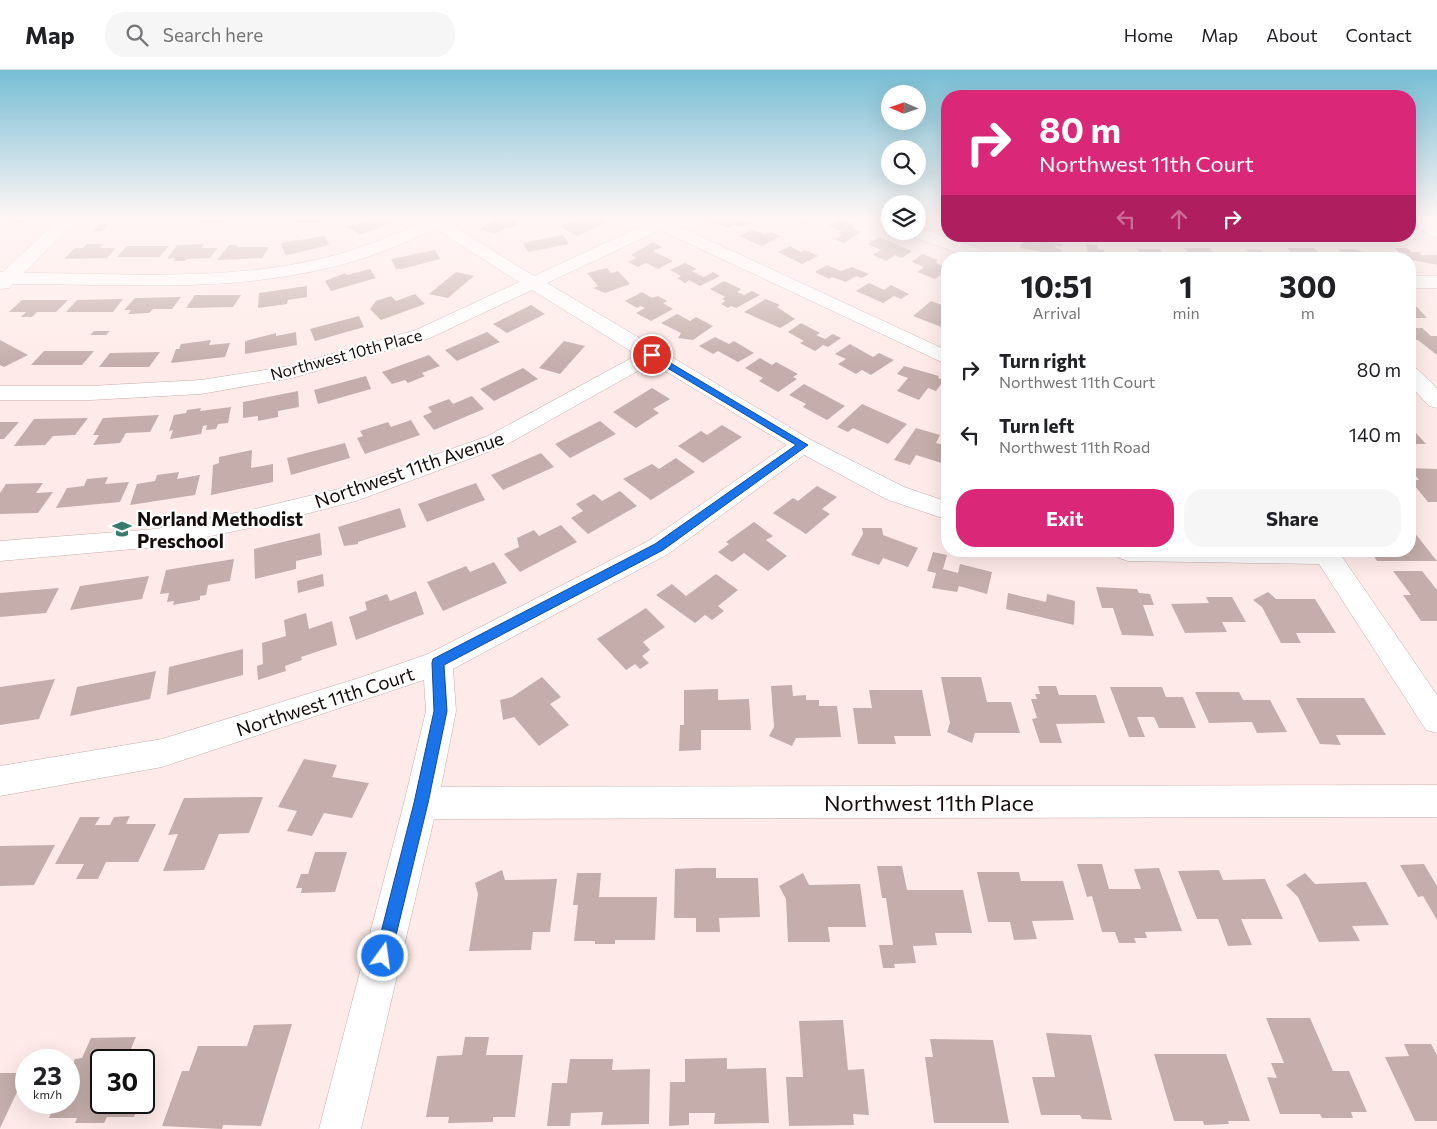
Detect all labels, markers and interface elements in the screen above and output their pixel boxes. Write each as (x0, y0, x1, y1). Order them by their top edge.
search box (105, 12, 455, 57)
text: Map (25, 20, 75, 49)
icon: search (123, 21, 151, 49)
text: Search here (163, 23, 263, 46)
text: Home (1124, 24, 1173, 46)
text: Map (1201, 24, 1238, 46)
text: About (1266, 24, 1318, 46)
text: Contact (1346, 24, 1412, 46)
north arrow (881, 85, 926, 130)
map controls (881, 85, 926, 240)
text: 80 m (1039, 107, 1121, 150)
icon: right (956, 110, 1021, 175)
button: search (881, 140, 926, 185)
text: Northwest 11th Court (1039, 150, 1254, 177)
button: layers (881, 195, 926, 240)
icon: left (1112, 205, 1140, 233)
icon: ahead (1165, 205, 1193, 233)
icon: right (1218, 205, 1246, 233)
text: 10:51 (1020, 267, 1093, 304)
text: 1 (1179, 267, 1193, 304)
text: 300 (1279, 267, 1337, 304)
text: Arrival (1033, 303, 1081, 322)
text: min (1172, 303, 1200, 322)
text: m (1301, 303, 1315, 322)
street label: Northwest 10th Place (268, 325, 424, 383)
pin (631, 334, 673, 376)
icon: arrive (638, 341, 666, 369)
text: Turn right (999, 349, 1086, 372)
icon: right (956, 356, 984, 384)
text: 80 m (1357, 358, 1401, 381)
text: Northwest 11th Court (999, 372, 1155, 391)
text: Turn left (999, 414, 1074, 437)
icon: left (956, 421, 984, 449)
text: 140 m (1349, 423, 1401, 446)
street label: Northwest 11th Avenue (311, 426, 507, 512)
text: Northwest 11th Road (999, 437, 1150, 456)
button: Exit (956, 489, 1174, 547)
button: Share (1184, 489, 1401, 547)
place label: Norland Methodist Preschool (137, 507, 303, 552)
school or university icon: Norland Methodist Preschool (111, 518, 133, 540)
street label: Northwest 11th Court (233, 661, 417, 741)
street label: Northwest 11th Place (824, 789, 1034, 816)
position arrow (356, 929, 408, 981)
speed limit sign: 30 (90, 1049, 155, 1114)
text: 23 (33, 1060, 62, 1090)
text: km/h (33, 1087, 62, 1101)

